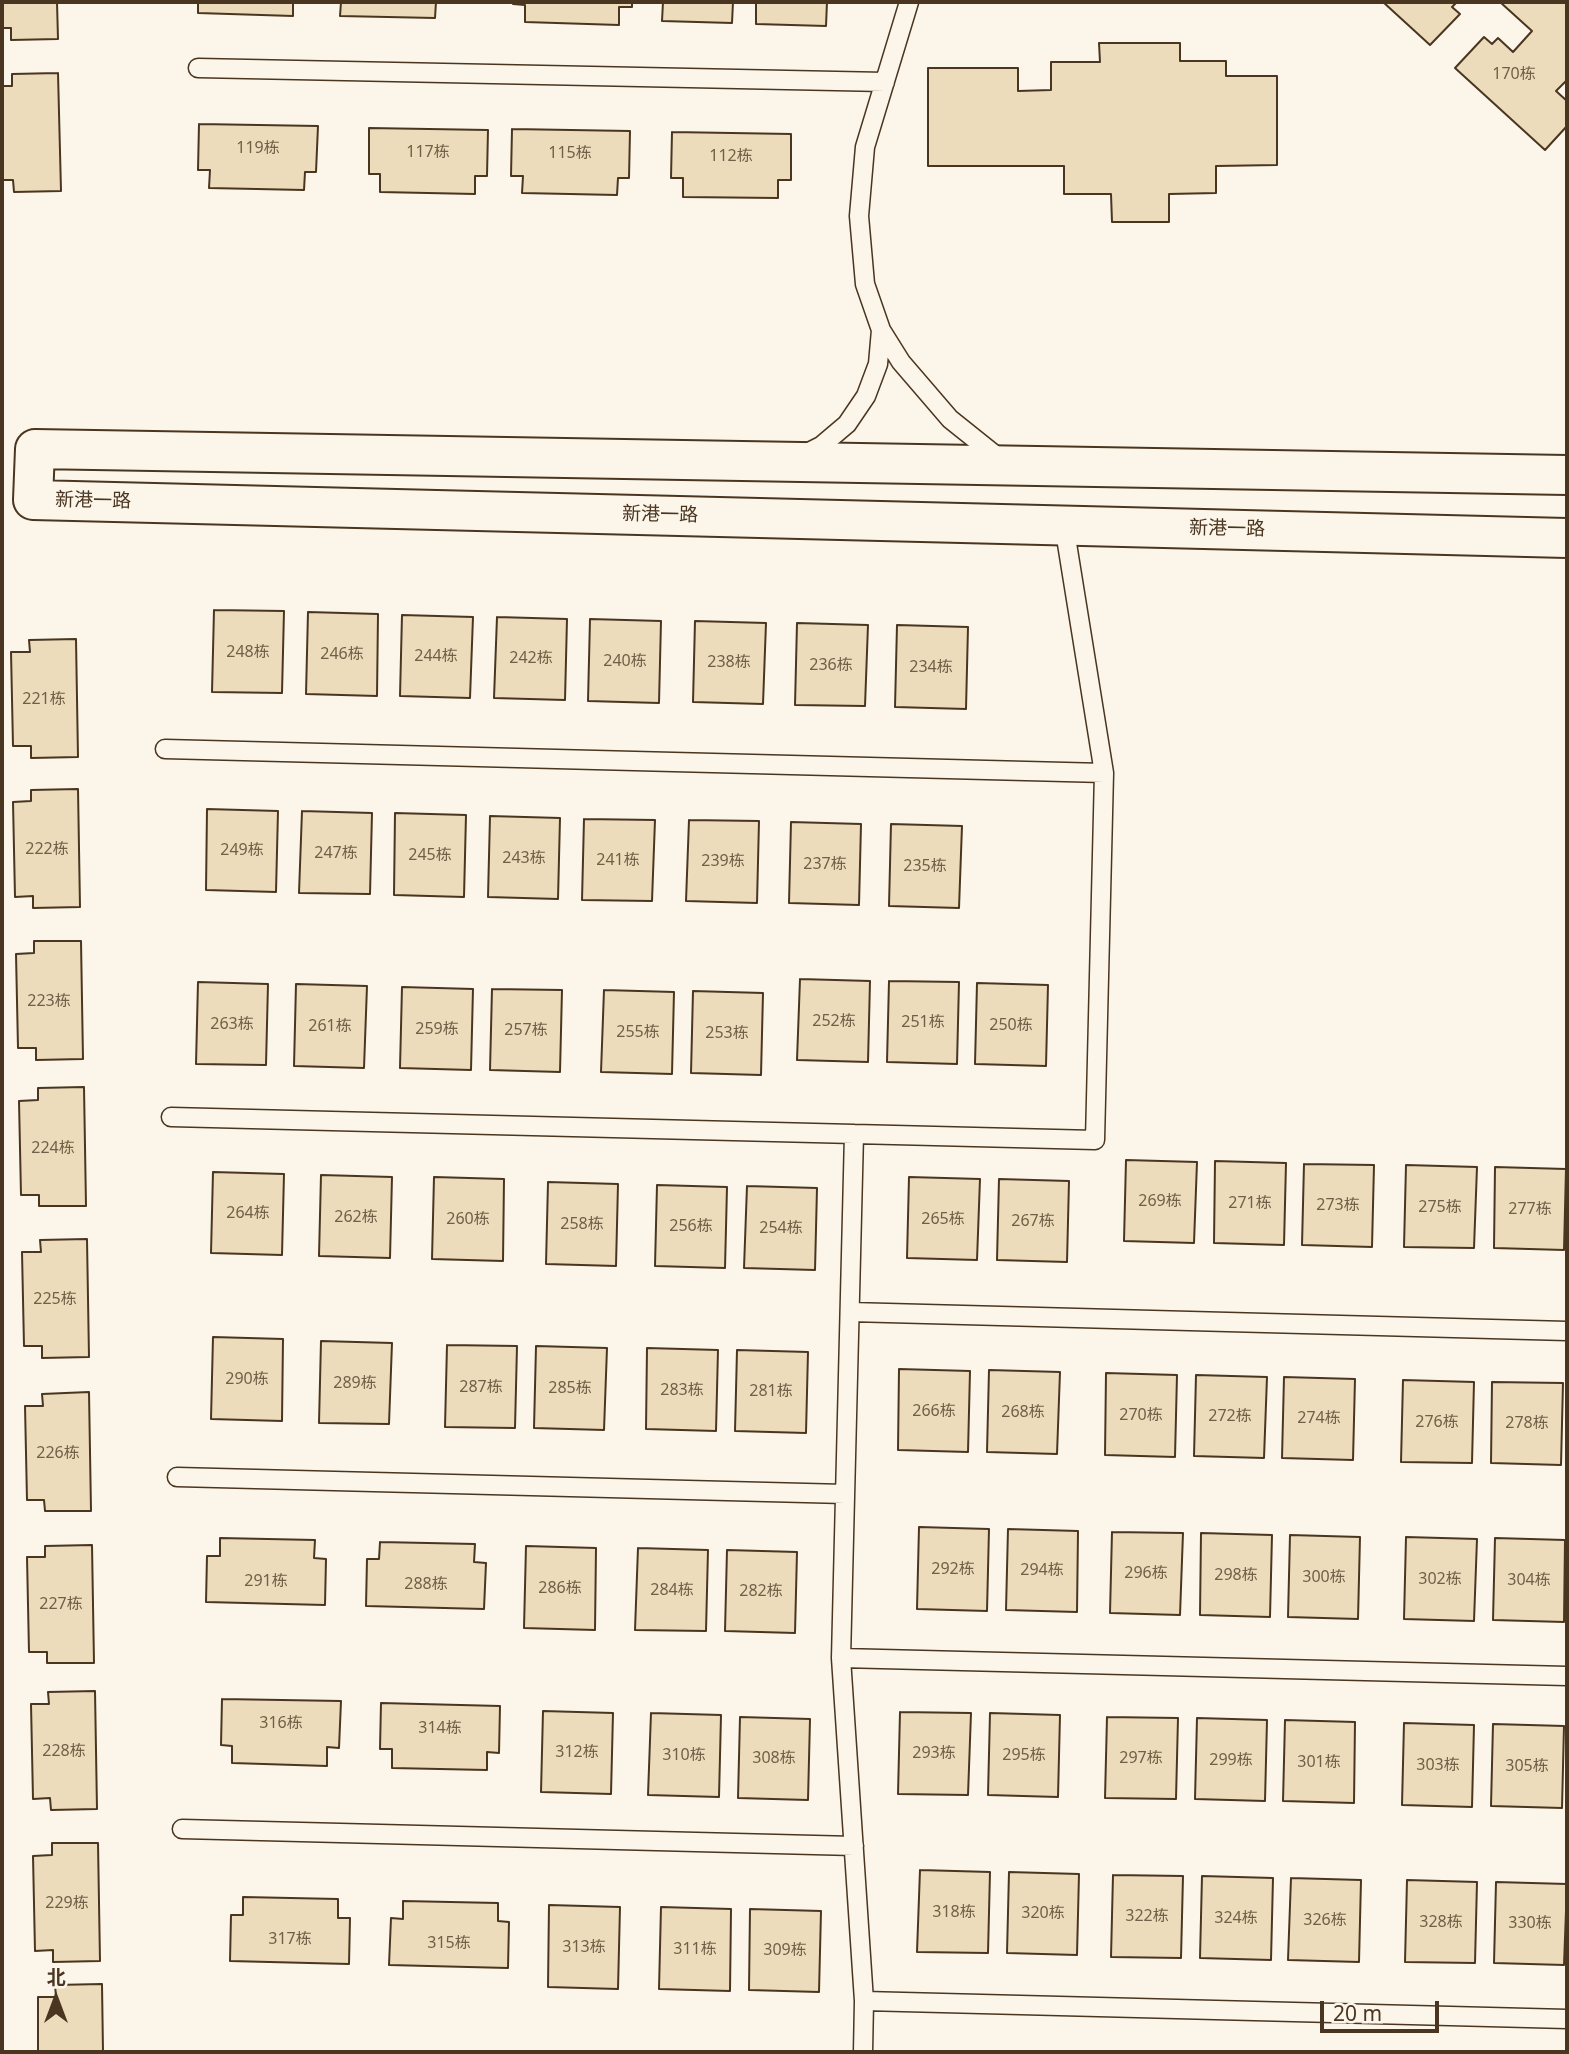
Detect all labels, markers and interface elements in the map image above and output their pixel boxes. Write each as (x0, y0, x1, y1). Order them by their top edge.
house number: 170栋 (1492, 64, 1536, 84)
house number: 119栋 (236, 138, 280, 158)
house number: 117栋 (406, 142, 450, 162)
house number: 115栋 (548, 143, 592, 163)
house number: 112栋 (709, 146, 753, 166)
street label: 新港一路 (55, 489, 131, 513)
street label: 新港一路 (622, 503, 698, 527)
street label: 新港一路 (1189, 517, 1265, 541)
house number: 248栋 (226, 642, 270, 662)
house number: 246栋 (320, 644, 364, 664)
house number: 244栋 (414, 646, 458, 666)
house number: 242栋 (509, 648, 553, 668)
house number: 240栋 (603, 651, 647, 671)
house number: 238栋 (707, 652, 751, 672)
house number: 236栋 (809, 655, 853, 675)
house number: 234栋 (909, 657, 953, 677)
house number: 221栋 (22, 689, 66, 709)
house number: 222栋 (25, 839, 69, 859)
house number: 249栋 (220, 840, 264, 860)
house number: 247栋 (314, 843, 358, 863)
house number: 245栋 (408, 845, 452, 865)
house number: 243栋 (502, 848, 546, 868)
house number: 241栋 (596, 850, 640, 870)
house number: 239栋 (701, 851, 745, 871)
house number: 237栋 (803, 854, 847, 874)
house number: 235栋 (903, 856, 947, 876)
house number: 223栋 (27, 991, 71, 1011)
house number: 252栋 (812, 1011, 856, 1031)
house number: 251栋 (901, 1012, 945, 1032)
house number: 263栋 (210, 1014, 254, 1034)
house number: 250栋 (989, 1015, 1033, 1035)
house number: 261栋 (308, 1016, 352, 1036)
house number: 259栋 (415, 1019, 459, 1039)
house number: 257栋 (504, 1020, 548, 1040)
house number: 255栋 (616, 1022, 660, 1042)
house number: 253栋 (705, 1023, 749, 1043)
house number: 224栋 (31, 1138, 75, 1158)
house number: 269栋 (1138, 1191, 1182, 1211)
house number: 271栋 (1228, 1193, 1272, 1213)
house number: 273栋 (1316, 1195, 1360, 1215)
house number: 275栋 (1418, 1197, 1462, 1217)
house number: 277栋 (1508, 1199, 1552, 1219)
house number: 264栋 (226, 1203, 270, 1223)
house number: 262栋 (334, 1207, 378, 1227)
house number: 260栋 (446, 1209, 490, 1229)
house number: 265栋 (921, 1209, 965, 1229)
house number: 267栋 (1011, 1211, 1055, 1231)
house number: 258栋 (560, 1214, 604, 1234)
house number: 256栋 (669, 1216, 713, 1236)
house number: 254栋 (759, 1218, 803, 1238)
house number: 225栋 (33, 1289, 77, 1309)
house number: 290栋 (225, 1369, 269, 1389)
house number: 289栋 (333, 1373, 377, 1393)
house number: 287栋 (459, 1377, 503, 1397)
house number: 285栋 (548, 1378, 592, 1398)
house number: 283栋 (660, 1380, 704, 1400)
house number: 281栋 (749, 1381, 793, 1401)
house number: 266栋 (912, 1401, 956, 1421)
house number: 268栋 (1001, 1402, 1045, 1422)
house number: 270栋 (1119, 1405, 1163, 1425)
house number: 272栋 (1208, 1406, 1252, 1426)
house number: 274栋 (1297, 1408, 1341, 1428)
house number: 276栋 (1415, 1412, 1459, 1432)
house number: 278栋 (1505, 1413, 1549, 1433)
house number: 226栋 (36, 1443, 80, 1463)
house number: 292栋 (931, 1559, 975, 1579)
house number: 294栋 (1020, 1560, 1064, 1580)
house number: 296栋 (1124, 1563, 1168, 1583)
house number: 298栋 (1214, 1565, 1258, 1585)
house number: 300栋 (1302, 1567, 1346, 1587)
house number: 302栋 (1418, 1569, 1462, 1589)
house number: 304栋 (1507, 1570, 1551, 1590)
house number: 291栋 (244, 1571, 288, 1591)
house number: 288栋 (404, 1574, 448, 1594)
house number: 286栋 (538, 1578, 582, 1598)
house number: 284栋 (650, 1580, 694, 1600)
house number: 282栋 (739, 1581, 783, 1601)
house number: 227栋 (39, 1594, 83, 1614)
house number: 316栋 (259, 1713, 303, 1733)
house number: 314栋 (418, 1718, 462, 1738)
house number: 228栋 (42, 1741, 86, 1761)
house number: 312栋 (555, 1742, 599, 1762)
house number: 293栋 (912, 1743, 956, 1763)
house number: 310栋 (662, 1745, 706, 1765)
house number: 295栋 (1002, 1745, 1046, 1765)
house number: 308栋 (752, 1748, 796, 1768)
house number: 297栋 (1119, 1748, 1163, 1768)
house number: 299栋 (1209, 1750, 1253, 1770)
house number: 301栋 (1297, 1752, 1341, 1772)
house number: 303栋 (1416, 1755, 1460, 1775)
house number: 305栋 (1505, 1756, 1549, 1776)
house number: 229栋 (45, 1893, 89, 1913)
house number: 318栋 (932, 1902, 976, 1922)
house number: 320栋 (1021, 1903, 1065, 1923)
house number: 322栋 (1125, 1906, 1169, 1926)
house number: 324栋 (1214, 1908, 1258, 1928)
house number: 326栋 (1303, 1910, 1347, 1930)
house number: 328栋 (1419, 1912, 1463, 1932)
house number: 330栋 (1508, 1913, 1552, 1933)
house number: 317栋 (268, 1929, 312, 1949)
house number: 315栋 (427, 1933, 471, 1953)
house number: 313栋 (562, 1937, 606, 1957)
house number: 311栋 (673, 1939, 717, 1959)
house number: 309栋 (763, 1940, 807, 1960)
north arrow (21, 1963, 91, 2033)
text: 北 (46, 1964, 66, 1990)
scale bar (1324, 1988, 1443, 2032)
text: 20 m (1333, 1999, 1382, 2027)

